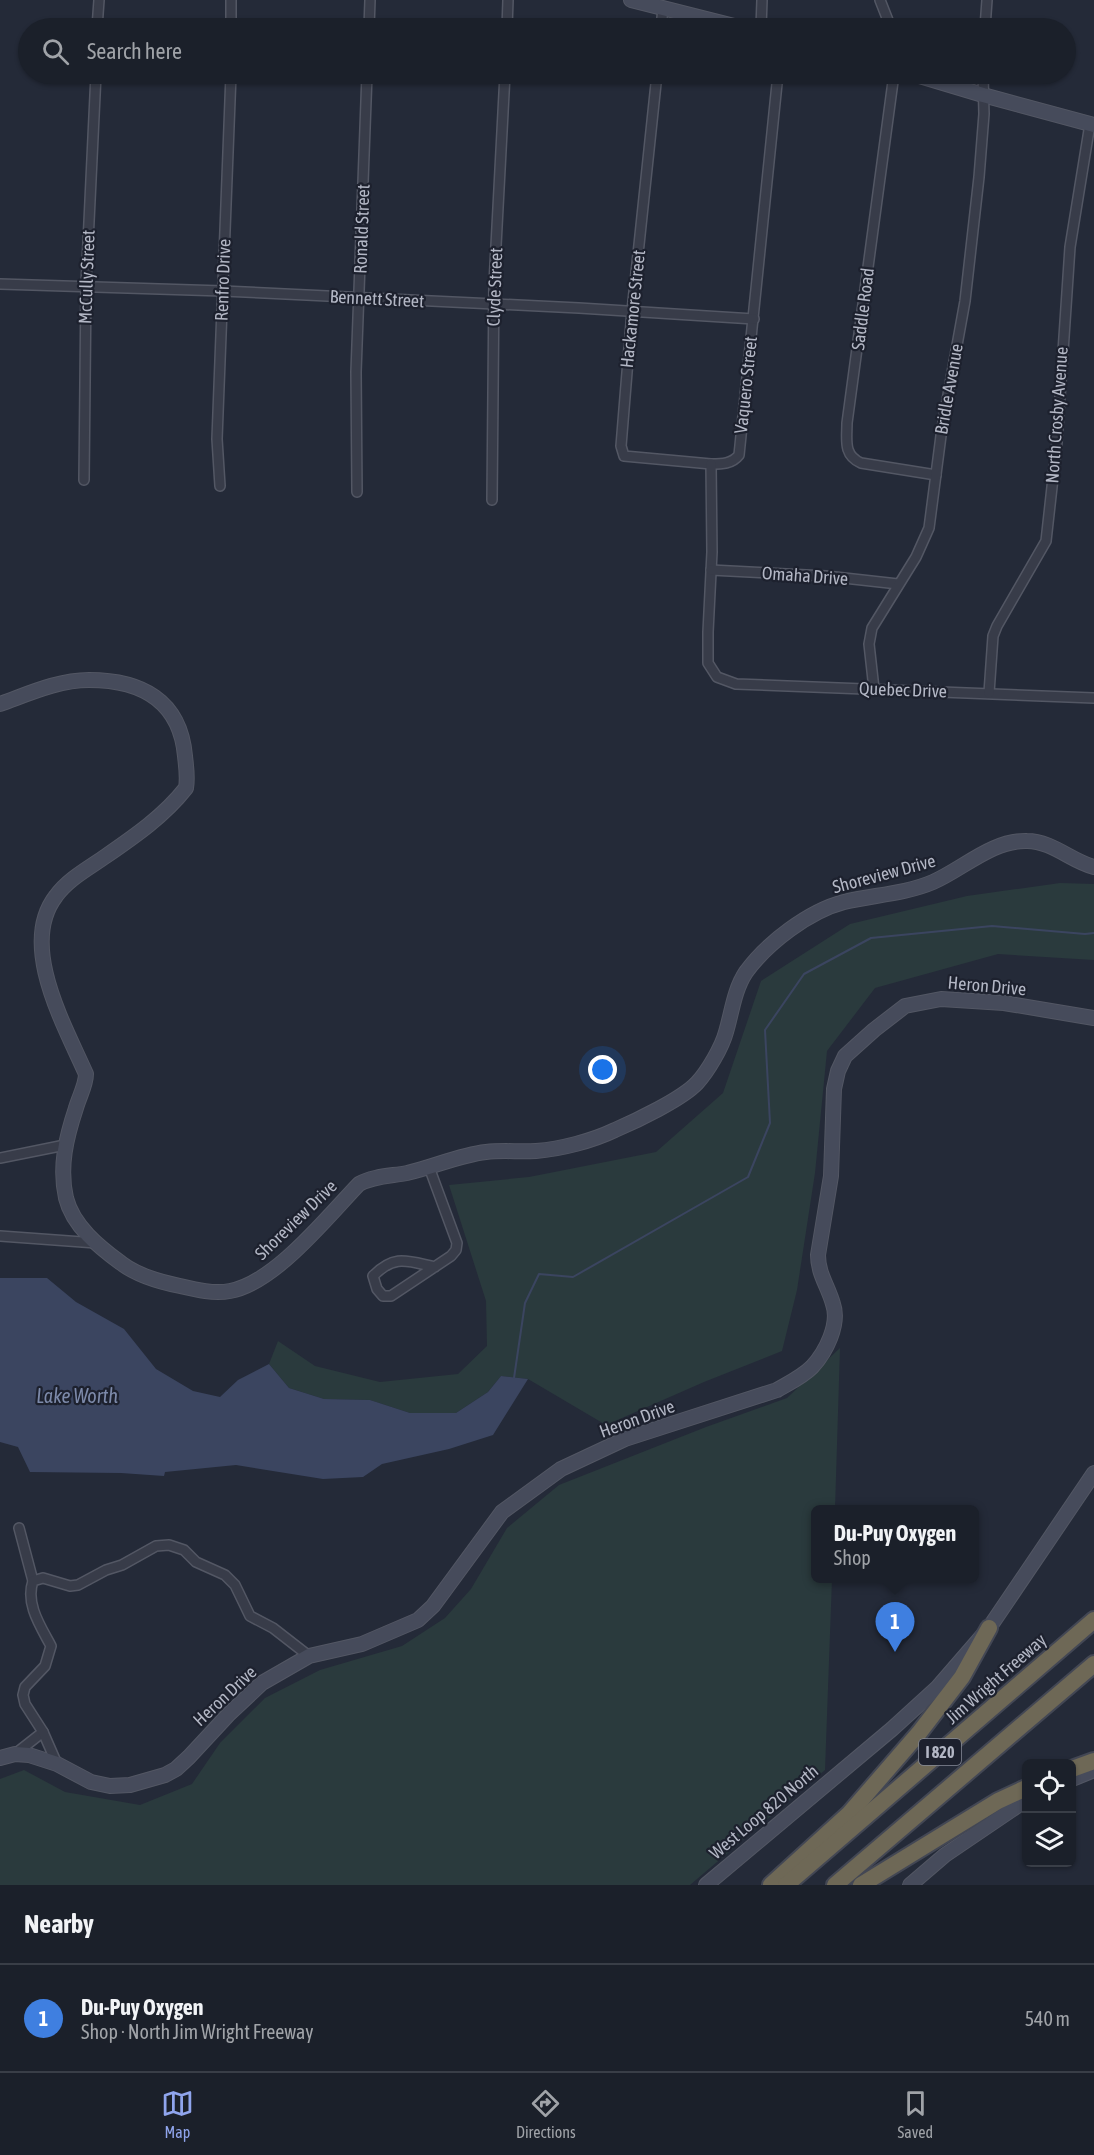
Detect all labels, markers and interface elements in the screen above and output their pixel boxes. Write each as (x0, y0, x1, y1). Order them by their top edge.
search box (18, 18, 1076, 84)
icon: search (39, 35, 72, 68)
text: Search here (87, 38, 182, 64)
street label: Ronald Street (349, 184, 374, 274)
street label: McCully Street (74, 230, 99, 324)
street label: Renfro Drive (211, 239, 234, 321)
street label: Clyde Street (483, 247, 506, 327)
street label: Hackamore Street (616, 249, 649, 369)
street label: Saddle Road (847, 267, 878, 351)
street label: Bennett Street (329, 286, 425, 311)
street label: Vaquero Street (730, 335, 761, 435)
street label: Bridle Avenue (930, 342, 967, 436)
street label: North Crosby Avenue (1041, 346, 1072, 484)
street label: Omaha Drive (761, 562, 849, 589)
street label: Quebec Drive (859, 677, 947, 702)
street label: Shoreview Drive (830, 850, 938, 897)
street label: Heron Drive (947, 972, 1027, 999)
your location (588, 1055, 617, 1084)
street label: Shoreview Drive (250, 1175, 341, 1264)
water label: Lake Worth (36, 1384, 118, 1407)
street label: Heron Drive (596, 1395, 677, 1442)
popup (811, 1505, 979, 1583)
text: Du-Puy Oxygen (834, 1520, 956, 1546)
text: Shop (834, 1546, 871, 1569)
pin: 1 (876, 1602, 914, 1652)
street label: Jim Wright Freeway (941, 1629, 1050, 1728)
street label: Heron Drive (189, 1661, 261, 1730)
road number: I 820 (919, 1739, 961, 1765)
map controls (1022, 1759, 1076, 1867)
button: locate (1022, 1759, 1076, 1813)
street label: West Loop 820 North (705, 1760, 822, 1863)
button: layers (1022, 1813, 1076, 1867)
text: Nearby (24, 1909, 94, 1939)
text: Du-Puy Oxygen (81, 1994, 203, 2020)
text: 1 (39, 2007, 48, 2030)
text: 540 m (1025, 2007, 1070, 2030)
text: Shop · North Jim Wright Freeway (81, 2020, 313, 2043)
tab: Map (161, 2087, 194, 2141)
tab: Directions (516, 2087, 576, 2141)
tab: Saved (898, 2087, 933, 2141)

